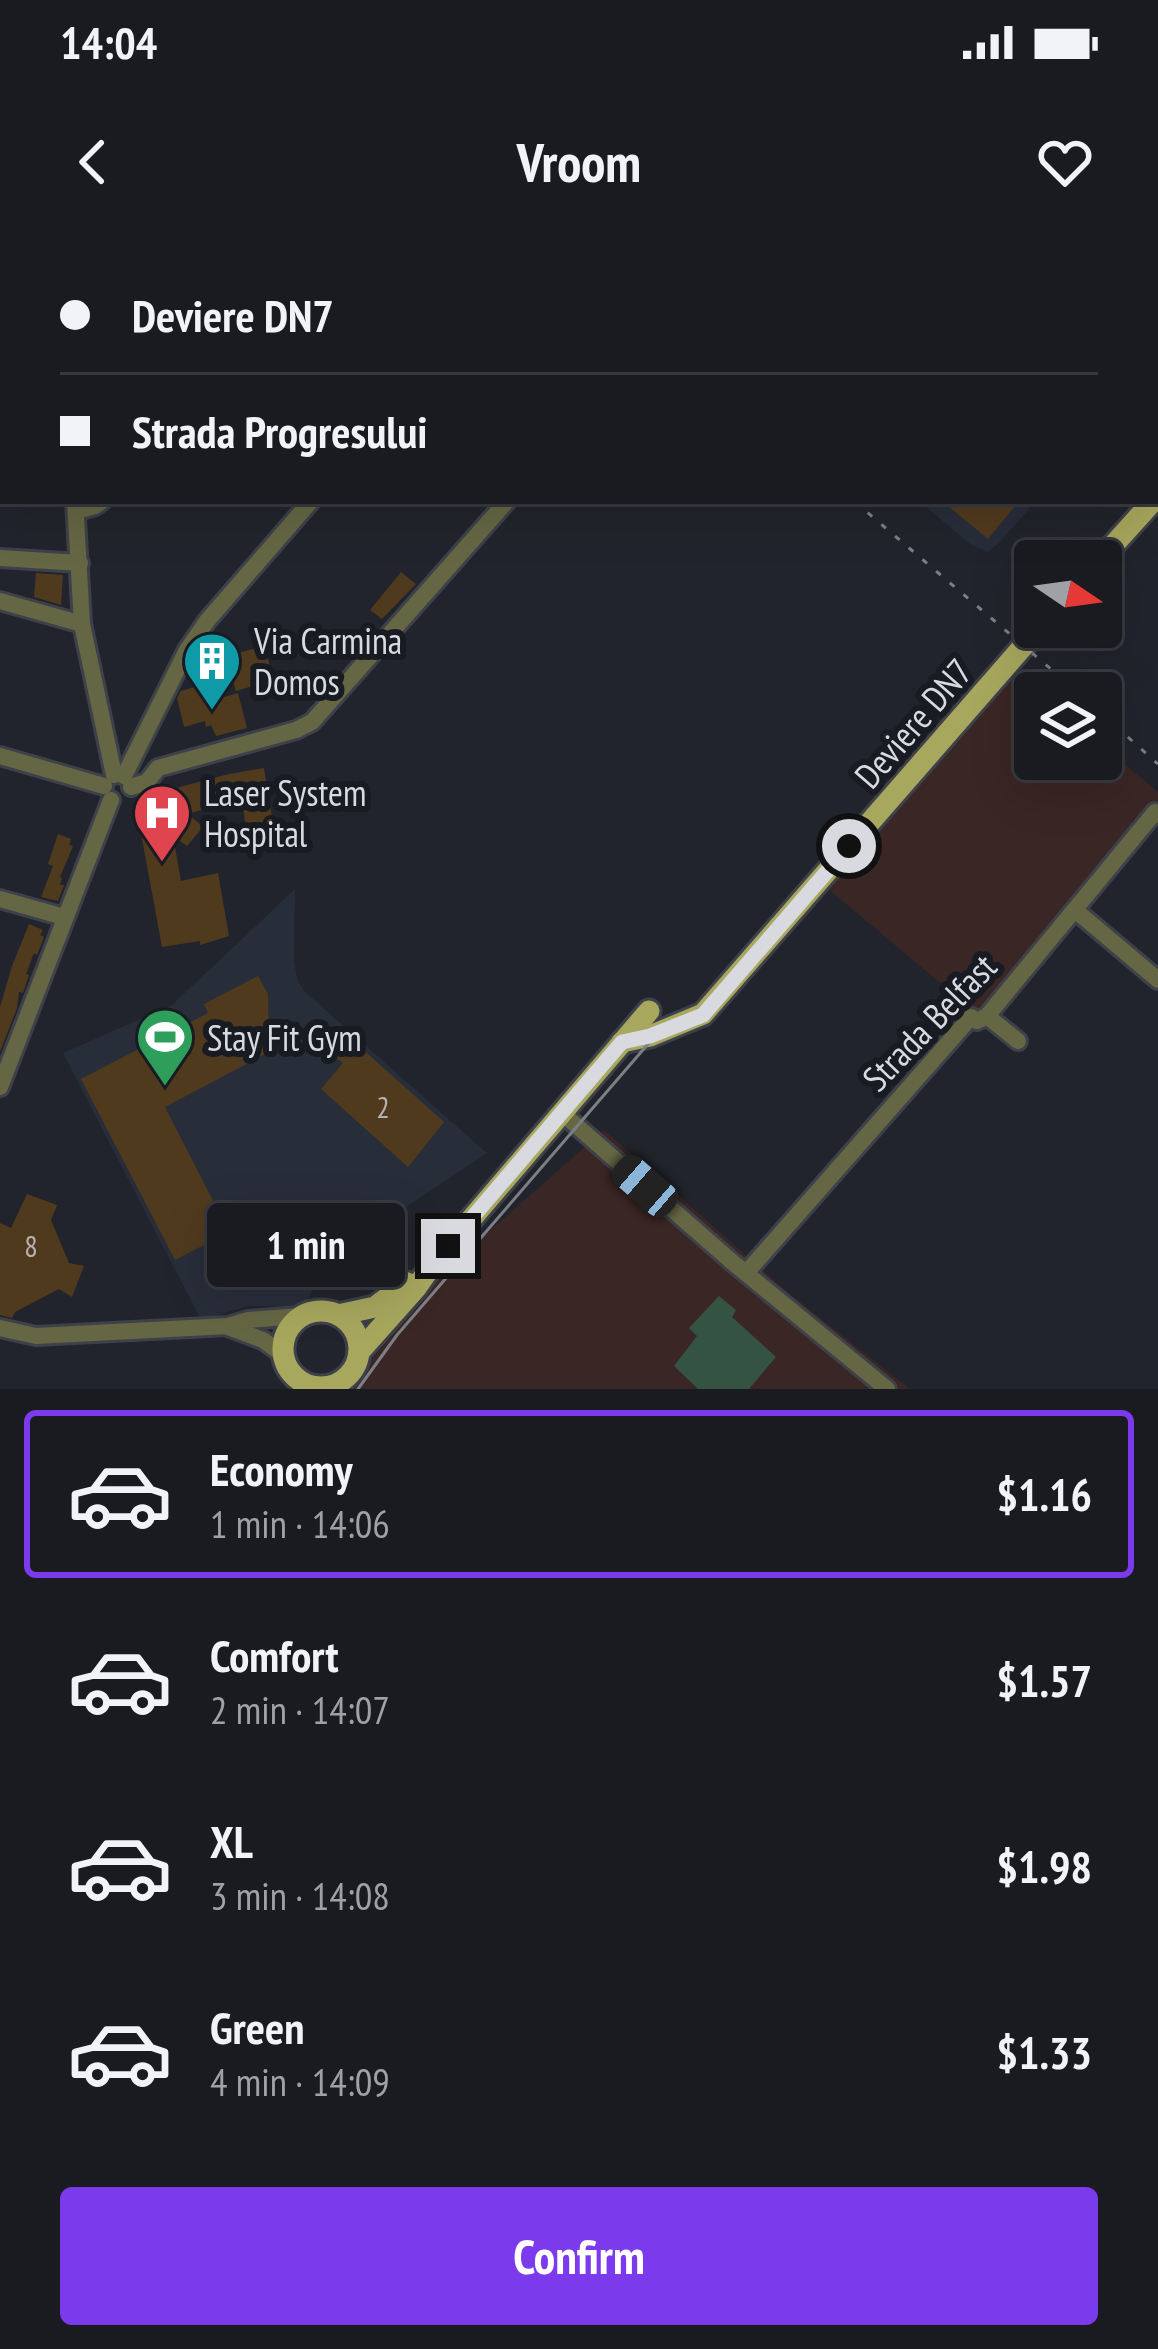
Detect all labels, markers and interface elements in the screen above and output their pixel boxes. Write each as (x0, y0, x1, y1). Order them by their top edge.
text: 14:04 (60, 13, 157, 71)
text: Vroom (517, 127, 641, 197)
icon: back (60, 129, 126, 195)
icon: heart (1032, 129, 1098, 195)
text: Deviere DN7 (132, 286, 334, 344)
text: Strada Progresului (132, 402, 427, 460)
north arrow (1014, 540, 1122, 648)
map controls (1014, 540, 1122, 780)
place label: Via Carmina Domos (253, 617, 402, 705)
building icon: Via Carmina Domos (181, 630, 243, 712)
street label: Deviere DN7 (844, 648, 982, 798)
button: layers (1014, 672, 1122, 780)
place label: Laser System Hospital (204, 769, 366, 857)
hospital icon: Laser System Hospital (131, 782, 193, 864)
route start (822, 819, 876, 873)
street label: Strada Belfast (852, 943, 1006, 1101)
sports icon: Stay Fit Gym (134, 1006, 196, 1088)
place label: Stay Fit Gym (207, 1014, 362, 1061)
house number: 2 (376, 1087, 390, 1126)
car (606, 1149, 684, 1223)
callout: 1 min (208, 1204, 406, 1288)
text: 1 min (267, 1219, 345, 1270)
route end (421, 1219, 475, 1273)
house number: 8 (24, 1226, 38, 1265)
icon: car (66, 1440, 174, 1548)
text: Economy (210, 1440, 353, 1498)
text: $1.16 (996, 1465, 1092, 1523)
text: 1 min · 14:06 (210, 1498, 390, 1549)
icon: car (66, 1626, 174, 1734)
text: Comfort (210, 1626, 339, 1684)
text: $1.57 (996, 1651, 1092, 1709)
text: 2 min · 14:07 (210, 1684, 390, 1735)
icon: car (66, 1812, 174, 1920)
text: XL (210, 1812, 253, 1870)
text: $1.98 (996, 1837, 1092, 1895)
text: 3 min · 14:08 (210, 1870, 390, 1921)
icon: car (66, 1998, 174, 2106)
text: Green (210, 1998, 305, 2056)
text: $1.33 (996, 2023, 1092, 2081)
text: 4 min · 14:09 (210, 2056, 390, 2107)
button: Confirm (60, 2187, 1098, 2325)

